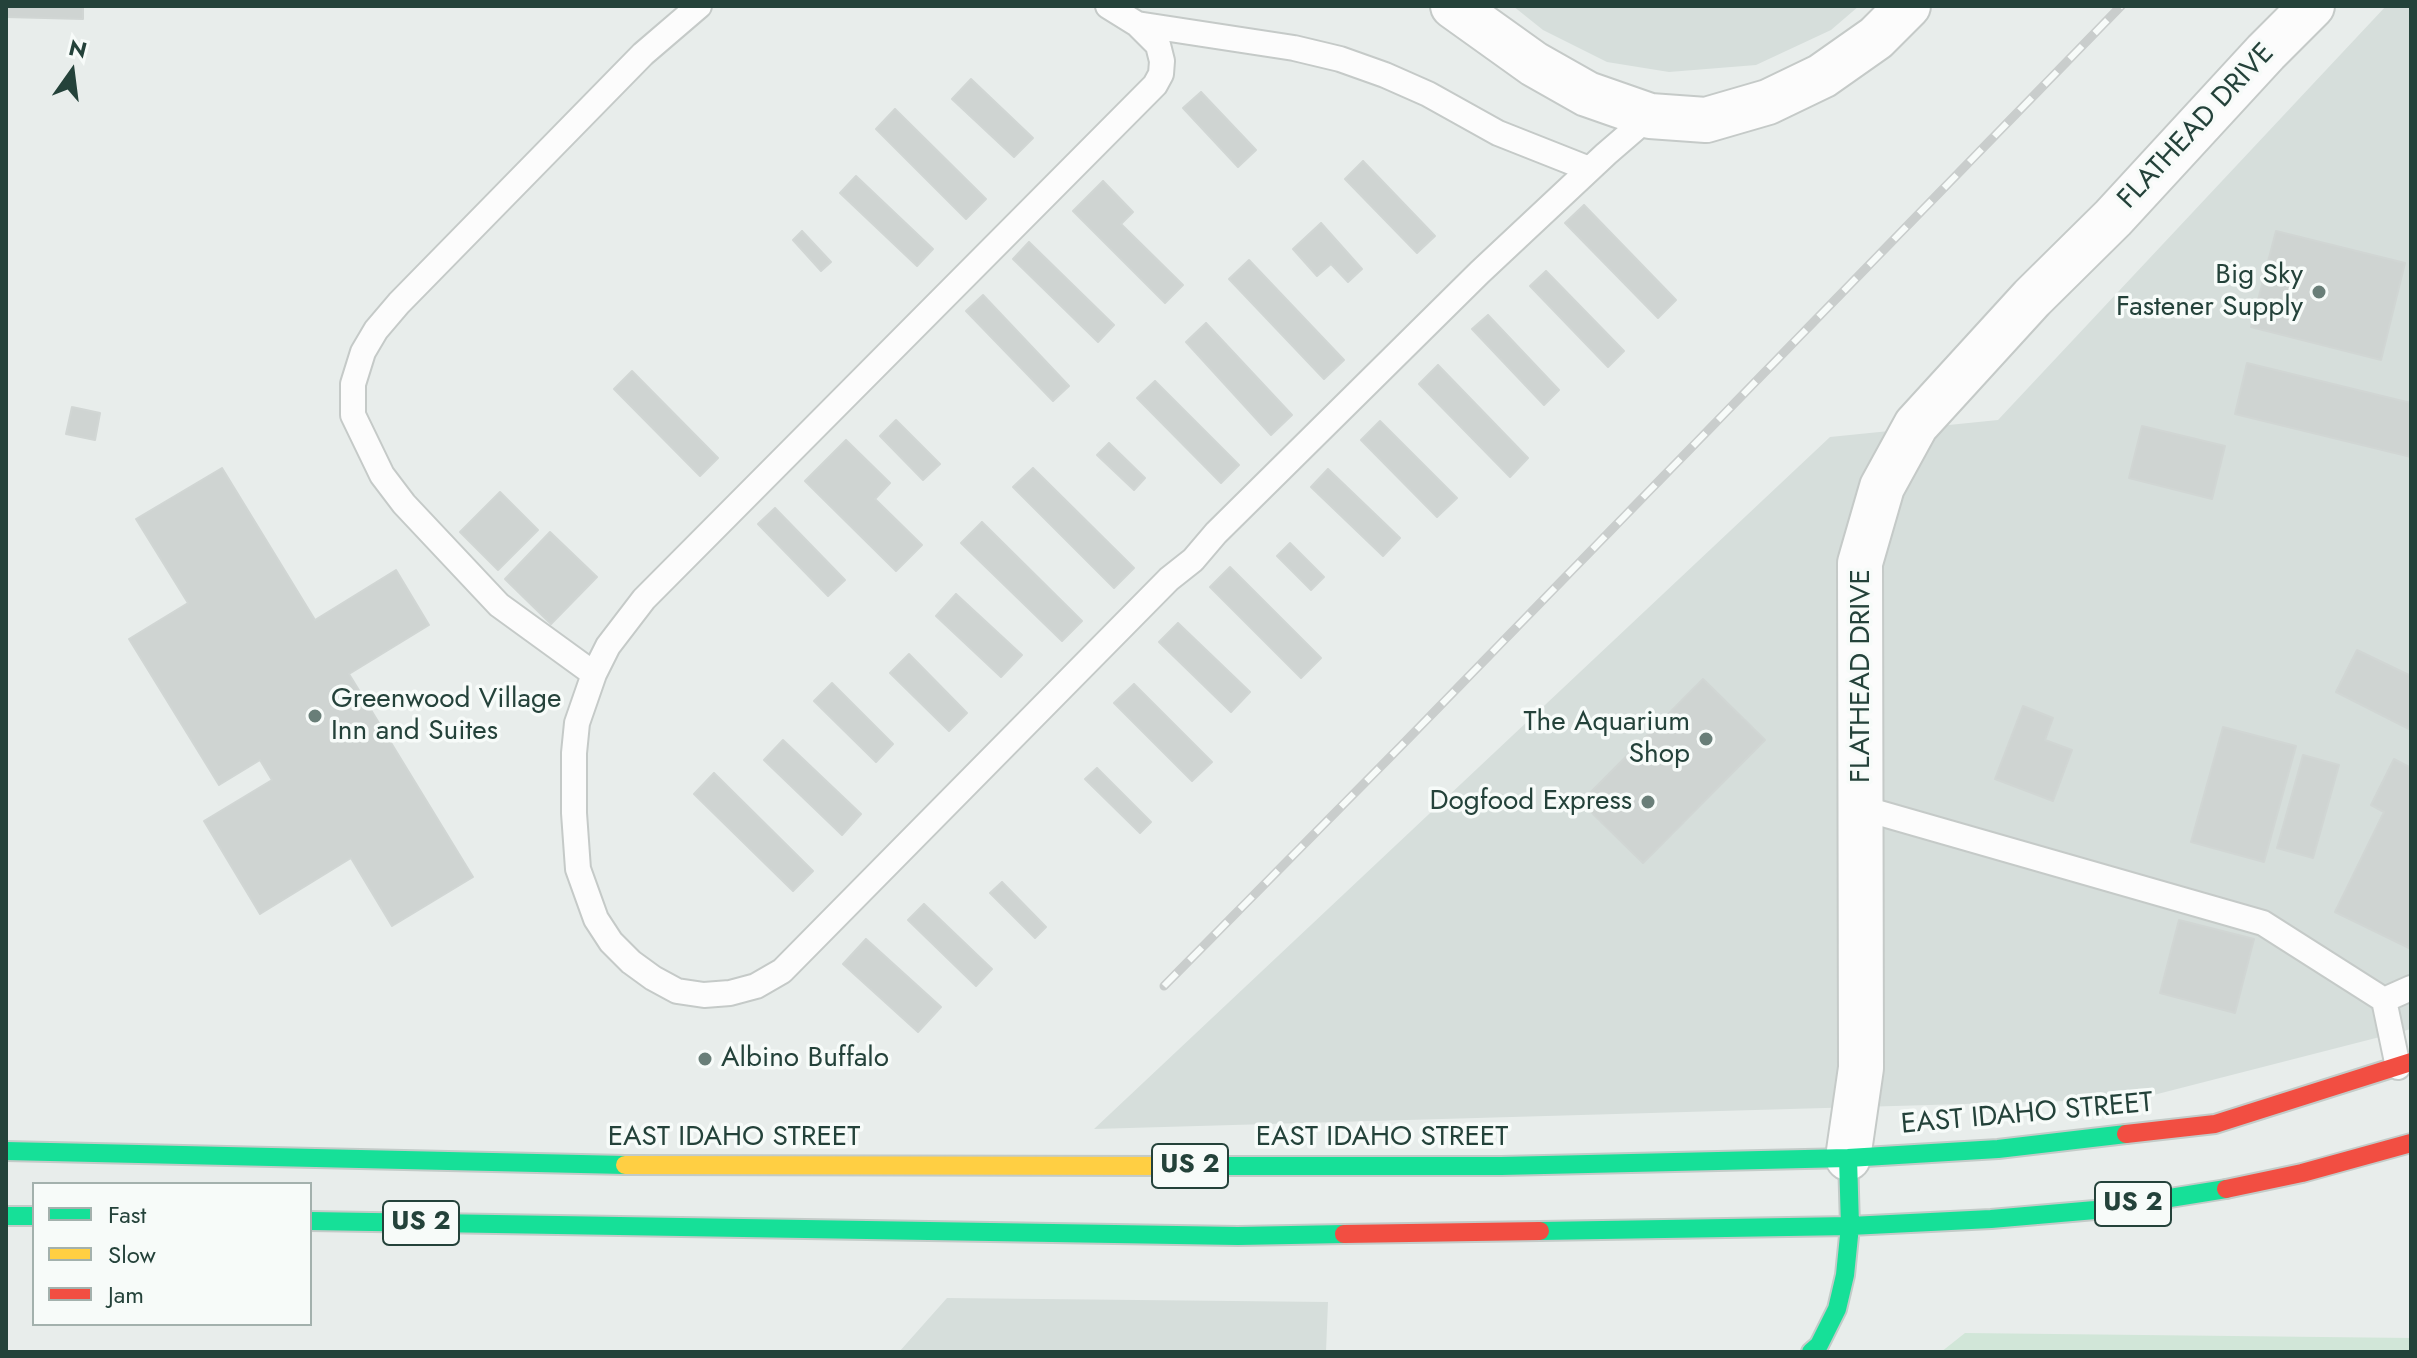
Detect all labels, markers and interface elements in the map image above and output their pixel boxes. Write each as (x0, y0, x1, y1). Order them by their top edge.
text: N (65, 31, 90, 66)
north arrow (32, 32, 112, 112)
street label: FLATHEAD DRIVE (2112, 37, 2282, 217)
place label: Big Sky Fastener Supply (2116, 259, 2303, 325)
marker: Big Sky Fastener Supply (2310, 283, 2328, 301)
street label: FLATHEAD DRIVE (1845, 569, 1879, 783)
place label: Greenwood Village Inn and Suites (331, 683, 561, 749)
place label: The Aquarium Shop (1523, 706, 1690, 772)
marker: Greenwood Village Inn and Suites (306, 707, 324, 725)
marker: The Aquarium Shop (1697, 730, 1715, 748)
place label: Dogfood Express (1429, 785, 1632, 819)
marker: Dogfood Express (1639, 793, 1657, 811)
place label: Albino Buffalo (721, 1042, 889, 1076)
marker: Albino Buffalo (696, 1050, 714, 1068)
street label: EAST IDAHO STREET (1900, 1087, 2154, 1143)
street label: EAST IDAHO STREET (608, 1121, 860, 1155)
street label: EAST IDAHO STREET (1256, 1121, 1508, 1155)
road number: US 2 (1152, 1144, 1228, 1188)
legend (32, 1182, 312, 1326)
road number: US 2 (2095, 1182, 2171, 1226)
text: Fast (108, 1197, 146, 1232)
road number: US 2 (383, 1201, 459, 1245)
text: Slow (108, 1237, 156, 1272)
text: Jam (108, 1277, 144, 1312)

